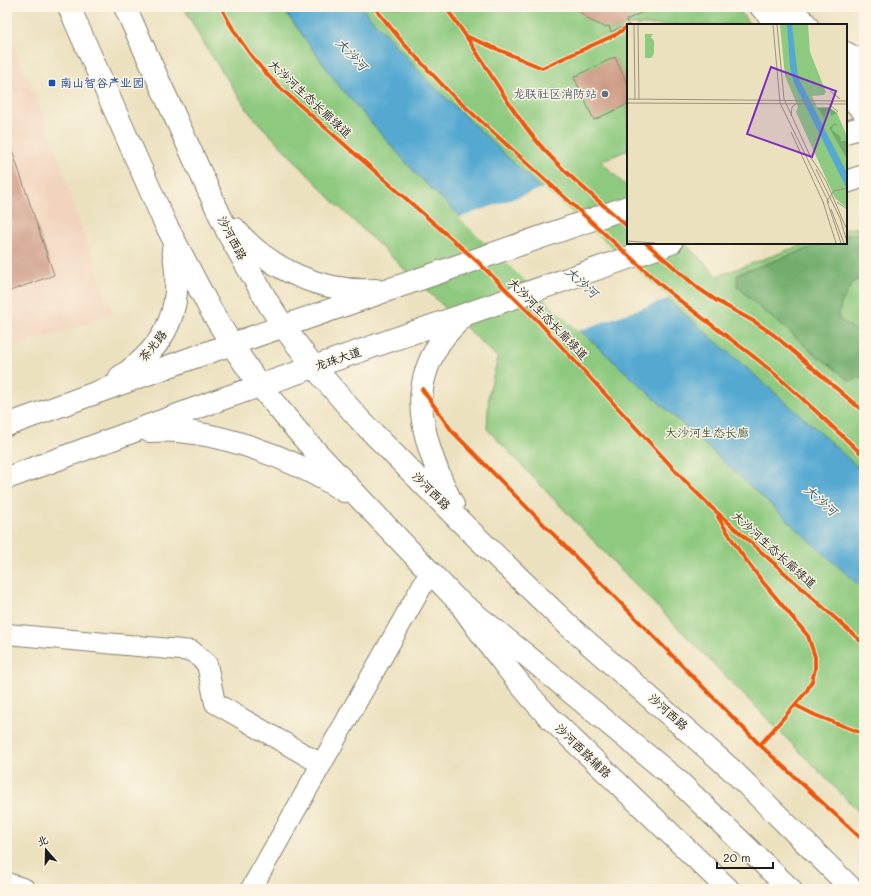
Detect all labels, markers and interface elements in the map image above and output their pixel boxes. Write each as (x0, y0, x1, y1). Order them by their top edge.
inset map (627, 24, 847, 244)
water label: 大沙河 (333, 34, 373, 75)
street label: 大沙河生态长廊绿道 (266, 56, 356, 141)
place label: 南山智谷产业园 (60, 74, 144, 90)
marker: 南山智谷产业园 (47, 78, 57, 88)
place label: 龙联社区消防站 (513, 85, 597, 101)
marker: 龙联社区消防站 (600, 89, 610, 99)
street label: 沙河西路 (215, 213, 251, 262)
water label: 大沙河 (562, 262, 604, 302)
street label: 大沙河生态长廊绿道 (505, 274, 592, 363)
street label: 茶光路 (135, 326, 170, 364)
street label: 龙珠大道 (312, 343, 363, 373)
park label: 大沙河生态长廊 (665, 424, 749, 440)
street label: 沙河西路 (409, 468, 454, 513)
water label: 大沙河 (801, 480, 843, 520)
street label: 大沙河生态长廊绿道 (729, 507, 820, 591)
street label: 沙河西路 (645, 689, 692, 733)
street label: 沙河西路辅路 (552, 720, 615, 781)
north arrow (26, 830, 66, 870)
text: 北 (35, 831, 50, 849)
scale bar (717, 844, 773, 870)
text: 20 m (723, 849, 751, 865)

